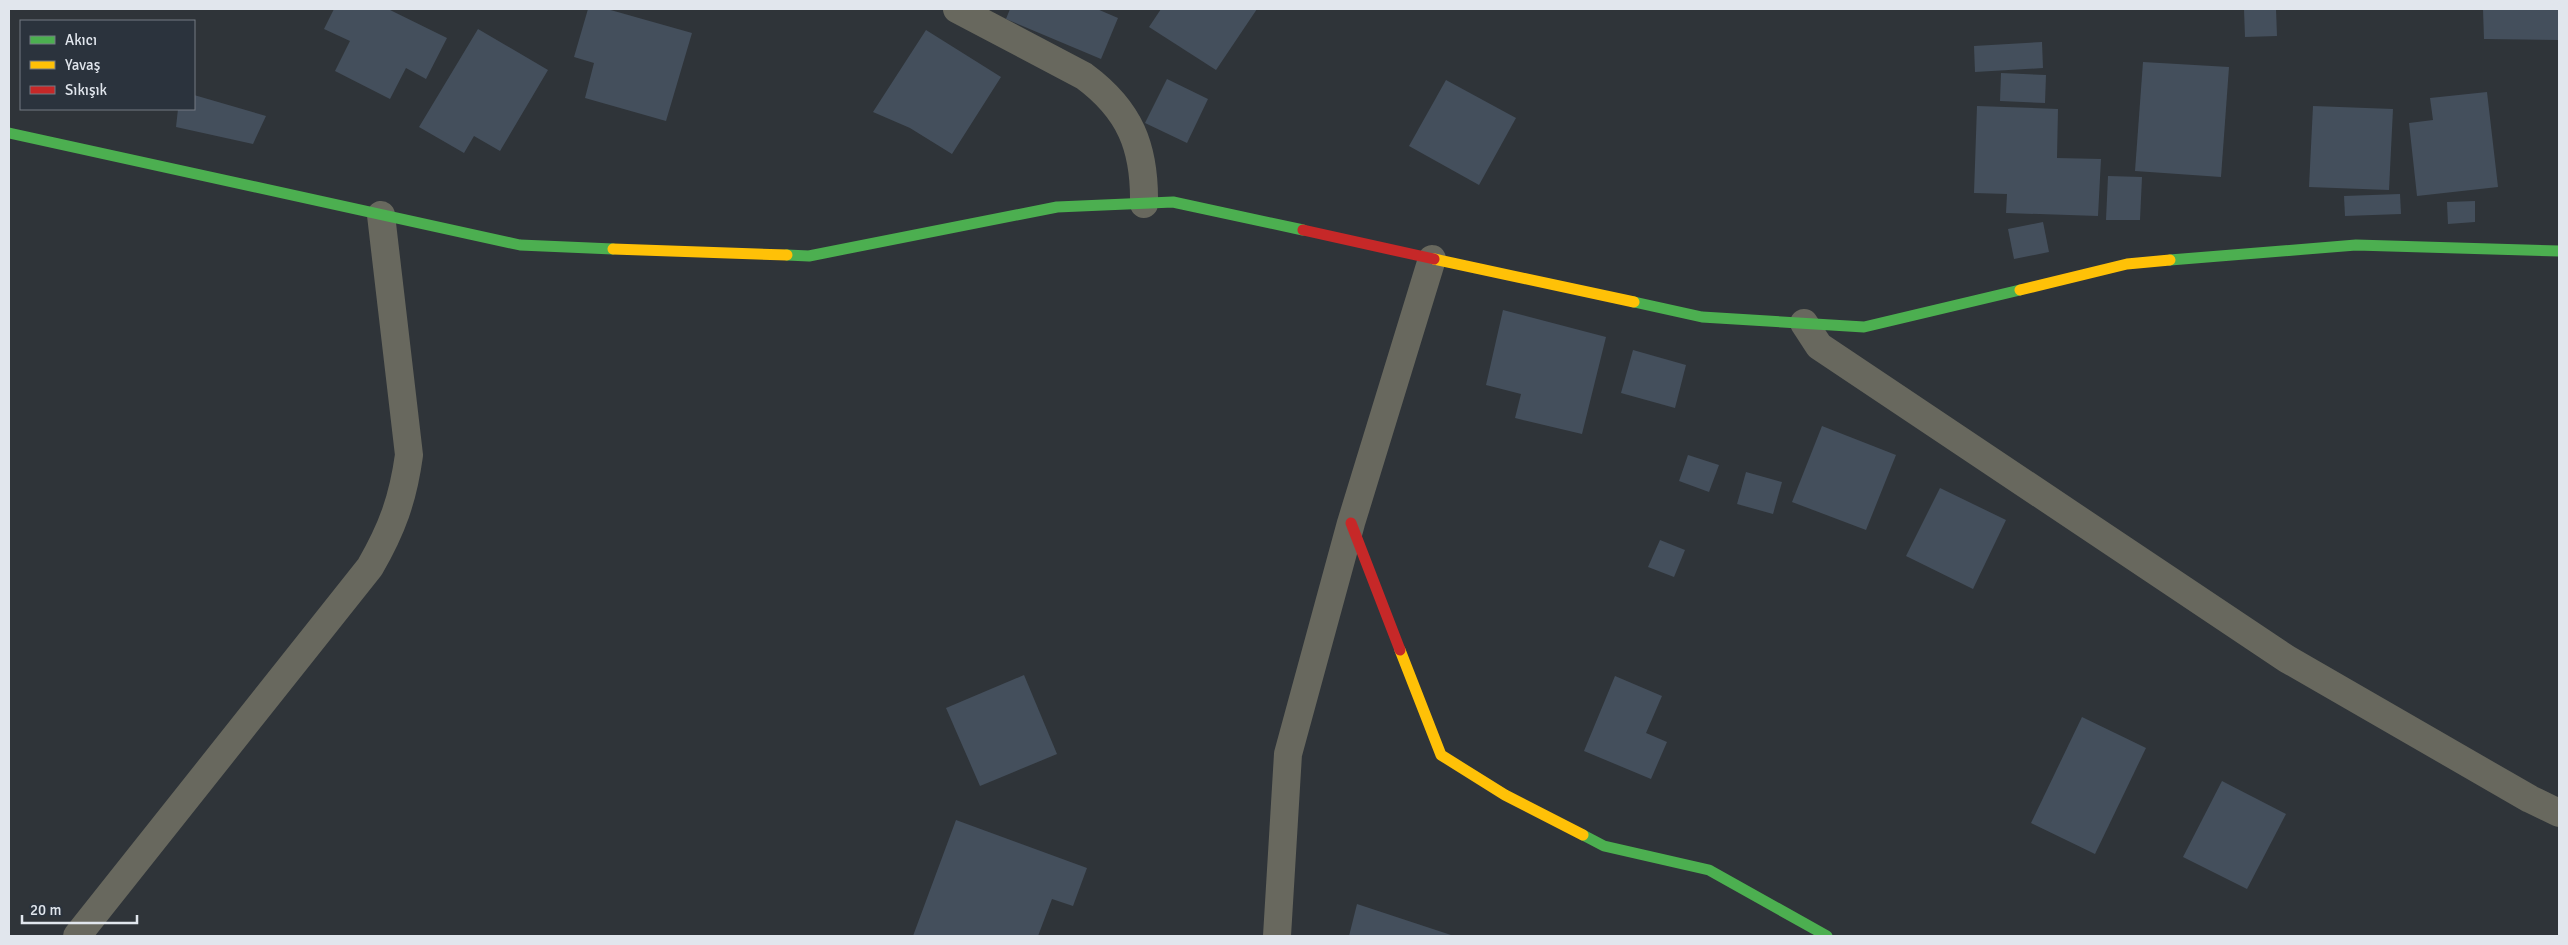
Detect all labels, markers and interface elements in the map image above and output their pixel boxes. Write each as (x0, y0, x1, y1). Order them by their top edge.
legend (20, 20, 195, 110)
text: Akıcı (65, 31, 97, 49)
text: Yavaş (65, 56, 101, 74)
text: Sıkışık (65, 81, 108, 99)
scale bar (22, 892, 138, 924)
text: 20 m (30, 901, 61, 919)

